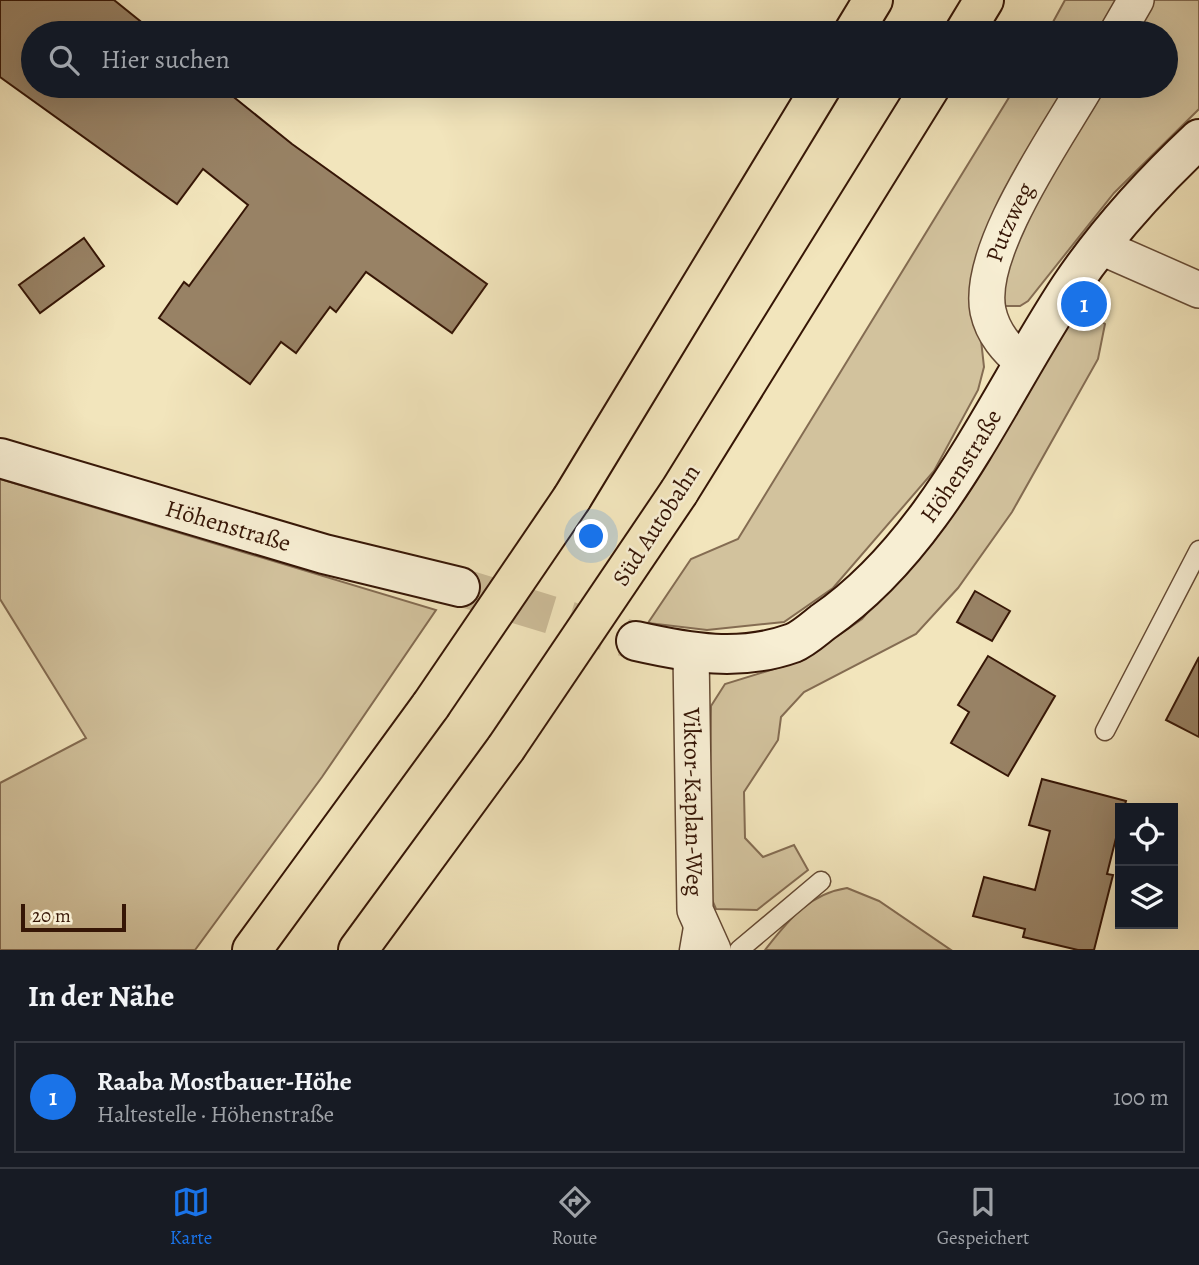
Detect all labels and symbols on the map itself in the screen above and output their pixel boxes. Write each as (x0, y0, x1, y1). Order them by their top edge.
street label: Putzweg (978, 177, 1041, 266)
pin: 1 (1061, 278, 1107, 330)
street label: Höhenstraße (913, 403, 1009, 529)
street label: Süd Autobahn (605, 458, 707, 592)
street label: Höhenstraße (162, 492, 295, 559)
your location (574, 519, 608, 553)
street label: Viktor-Kaplan-Weg (676, 706, 711, 897)
scale bar (21, 901, 126, 933)

